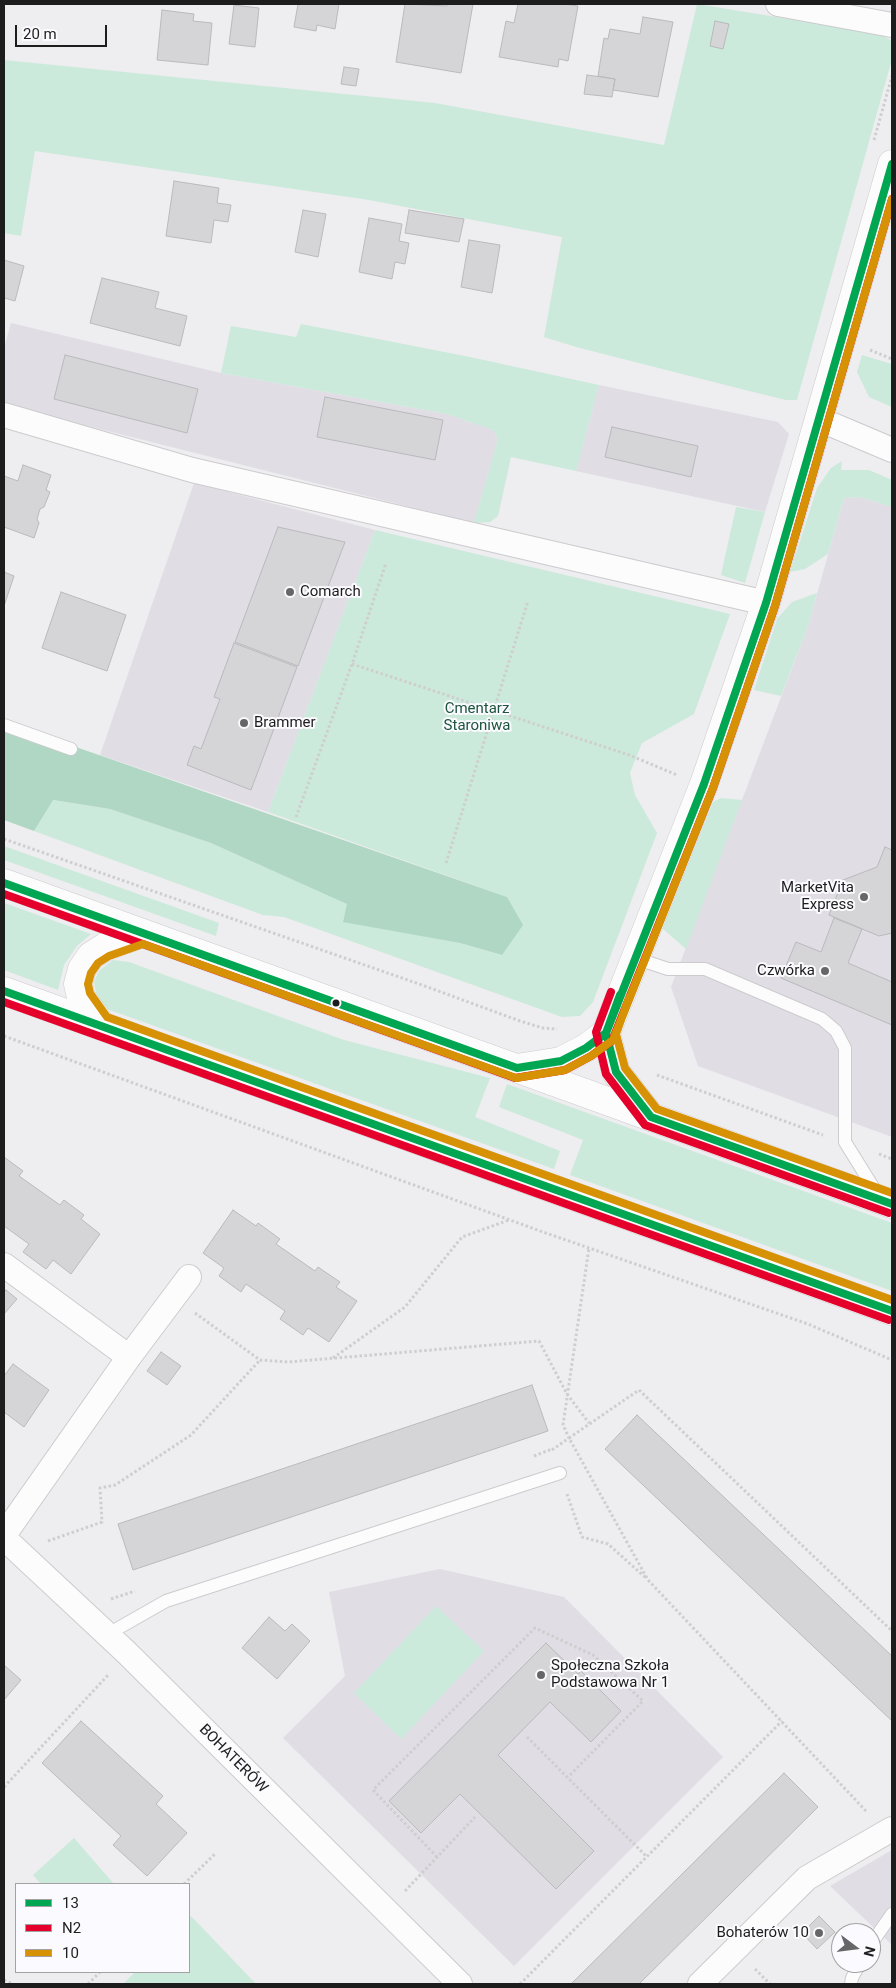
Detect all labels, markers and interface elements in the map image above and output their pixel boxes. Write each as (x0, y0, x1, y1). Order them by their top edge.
scale bar (18, 15, 110, 47)
text: 20 m (23, 25, 57, 43)
place label: Comarch (300, 583, 361, 601)
marker: Comarch (284, 586, 296, 598)
park label: Cmentarz Staroniwa (444, 700, 510, 735)
place label: Brammer (254, 714, 316, 732)
marker: Brammer (238, 717, 250, 729)
place label: MarketVita Express (781, 879, 854, 914)
marker: MarketVita Express (858, 891, 870, 903)
place label: Czwórka (757, 962, 815, 980)
marker: Czwórka (819, 965, 831, 977)
unlabelled marker (331, 998, 341, 1008)
place label: Społeczna Szkoła Podstawowa Nr 1 (551, 1657, 669, 1692)
marker: Społeczna Szkoła Podstawowa Nr 1 (535, 1669, 547, 1681)
street label: BOHATERÓW (195, 1721, 271, 1797)
legend (15, 1883, 190, 1973)
text: 13 (62, 1894, 79, 1912)
text: N2 (62, 1919, 81, 1937)
north arrow (831, 1923, 881, 1973)
place label: Bohaterów 10 (716, 1924, 809, 1942)
marker: Bohaterów 10 (813, 1927, 825, 1939)
text: 10 (62, 1944, 79, 1962)
text: N (861, 1945, 879, 1958)

